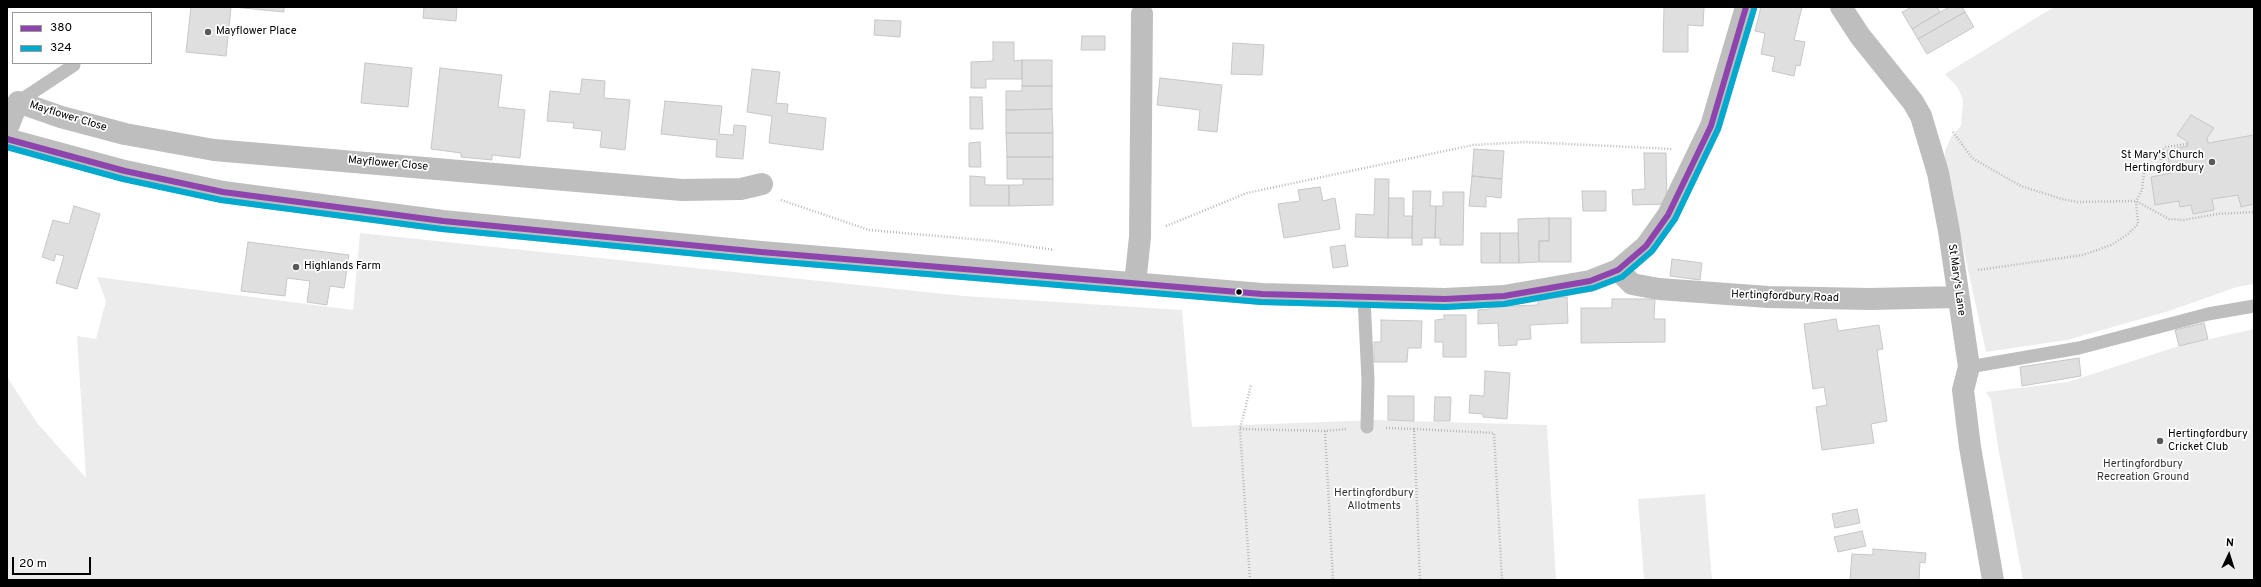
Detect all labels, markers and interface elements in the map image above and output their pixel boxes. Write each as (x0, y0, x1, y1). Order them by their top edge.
legend (12, 12, 152, 64)
text: 380 (50, 20, 72, 36)
place label: Mayflower Place (216, 25, 297, 39)
marker: Mayflower Place (203, 27, 213, 37)
text: 324 (50, 40, 72, 56)
street label: Mayflower Close (28, 99, 108, 135)
place label: St Mary's Church Hertingfordbury (2121, 149, 2204, 175)
street label: Mayflower Close (347, 154, 429, 174)
marker: St Mary's Church Hertingfordbury (2207, 157, 2217, 167)
street label: St Mary's Lane (1944, 243, 1968, 317)
place label: Highlands Farm (304, 260, 381, 274)
marker: Highlands Farm (291, 262, 301, 272)
unlabelled marker (1234, 287, 1244, 297)
street label: Hertingfordbury Road (1731, 289, 1839, 305)
place label: Hertingfordbury Cricket Club (2168, 428, 2248, 454)
marker: Hertingfordbury Cricket Club (2155, 436, 2165, 446)
park label: Hertingfordbury Recreation Ground (2097, 458, 2189, 484)
park label: Hertingfordbury Allotments (1334, 487, 1414, 513)
north arrow (2209, 535, 2249, 575)
text: N (2225, 536, 2234, 550)
scale bar (14, 549, 93, 575)
text: 20 m (19, 556, 47, 572)

